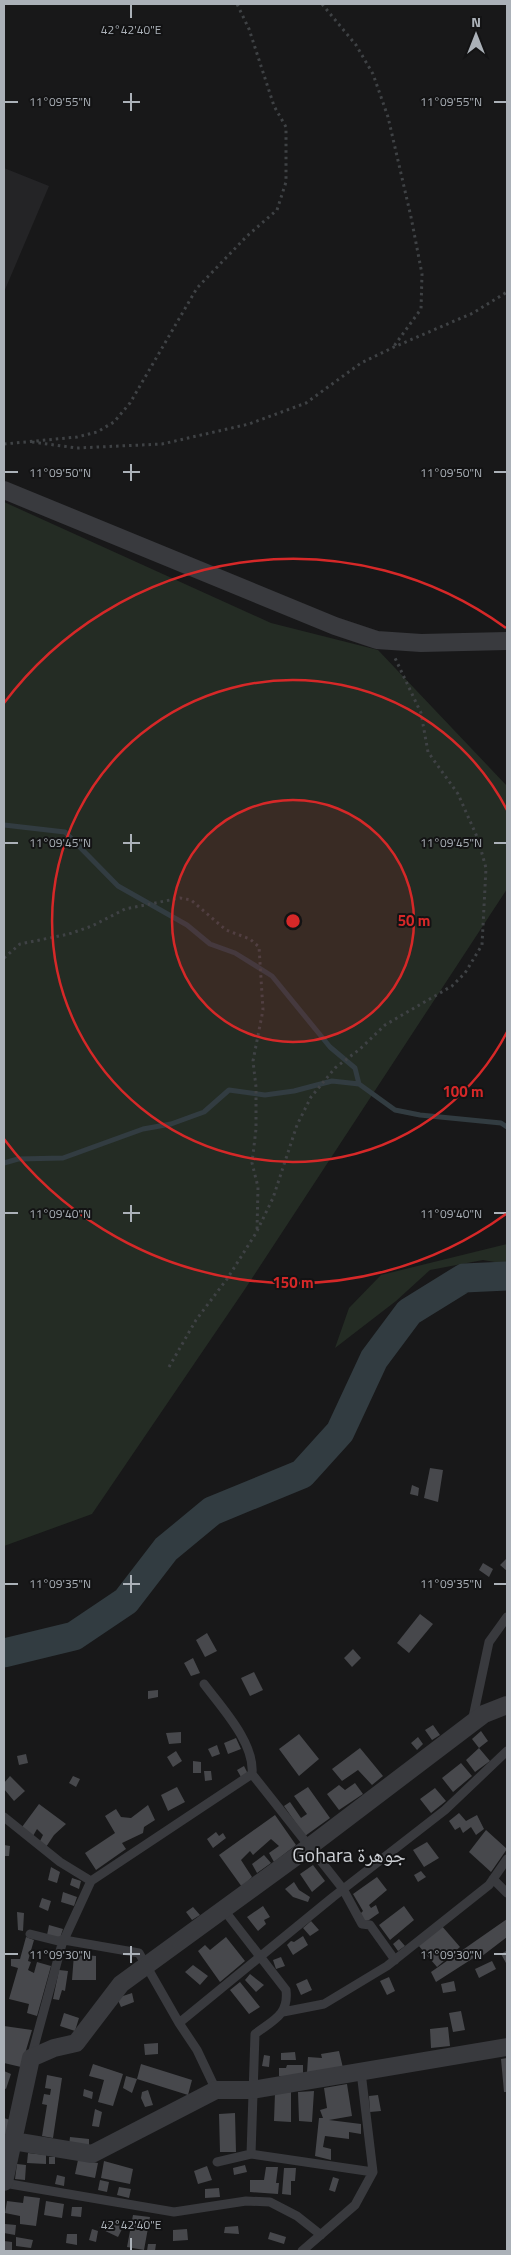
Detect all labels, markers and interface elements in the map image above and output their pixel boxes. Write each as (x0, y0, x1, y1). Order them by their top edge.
north arrow (451, 10, 501, 60)
text: N (471, 11, 481, 32)
text: 42°42'40"E (101, 20, 162, 39)
text: 11°09'55"N (29, 92, 91, 111)
text: 11°09'55"N (420, 92, 482, 111)
text: 11°09'50"N (29, 463, 91, 482)
text: 11°09'50"N (420, 463, 482, 482)
text: 11°09'45"N (29, 833, 91, 852)
text: 11°09'45"N (420, 833, 482, 852)
text: 50 m (398, 909, 430, 932)
centre of rings (284, 912, 302, 930)
text: 100 m (442, 1080, 484, 1103)
text: 11°09'40"N (29, 1204, 91, 1223)
text: 11°09'40"N (420, 1204, 482, 1223)
text: 150 m (272, 1271, 314, 1294)
text: 11°09'35"N (29, 1574, 91, 1593)
text: 11°09'35"N (420, 1574, 482, 1593)
district label: Gohara جوهرة (292, 1839, 406, 1870)
text: 11°09'30"N (29, 1945, 91, 1964)
text: 11°09'30"N (420, 1945, 482, 1964)
text: 42°42'40"E (101, 2215, 162, 2234)

